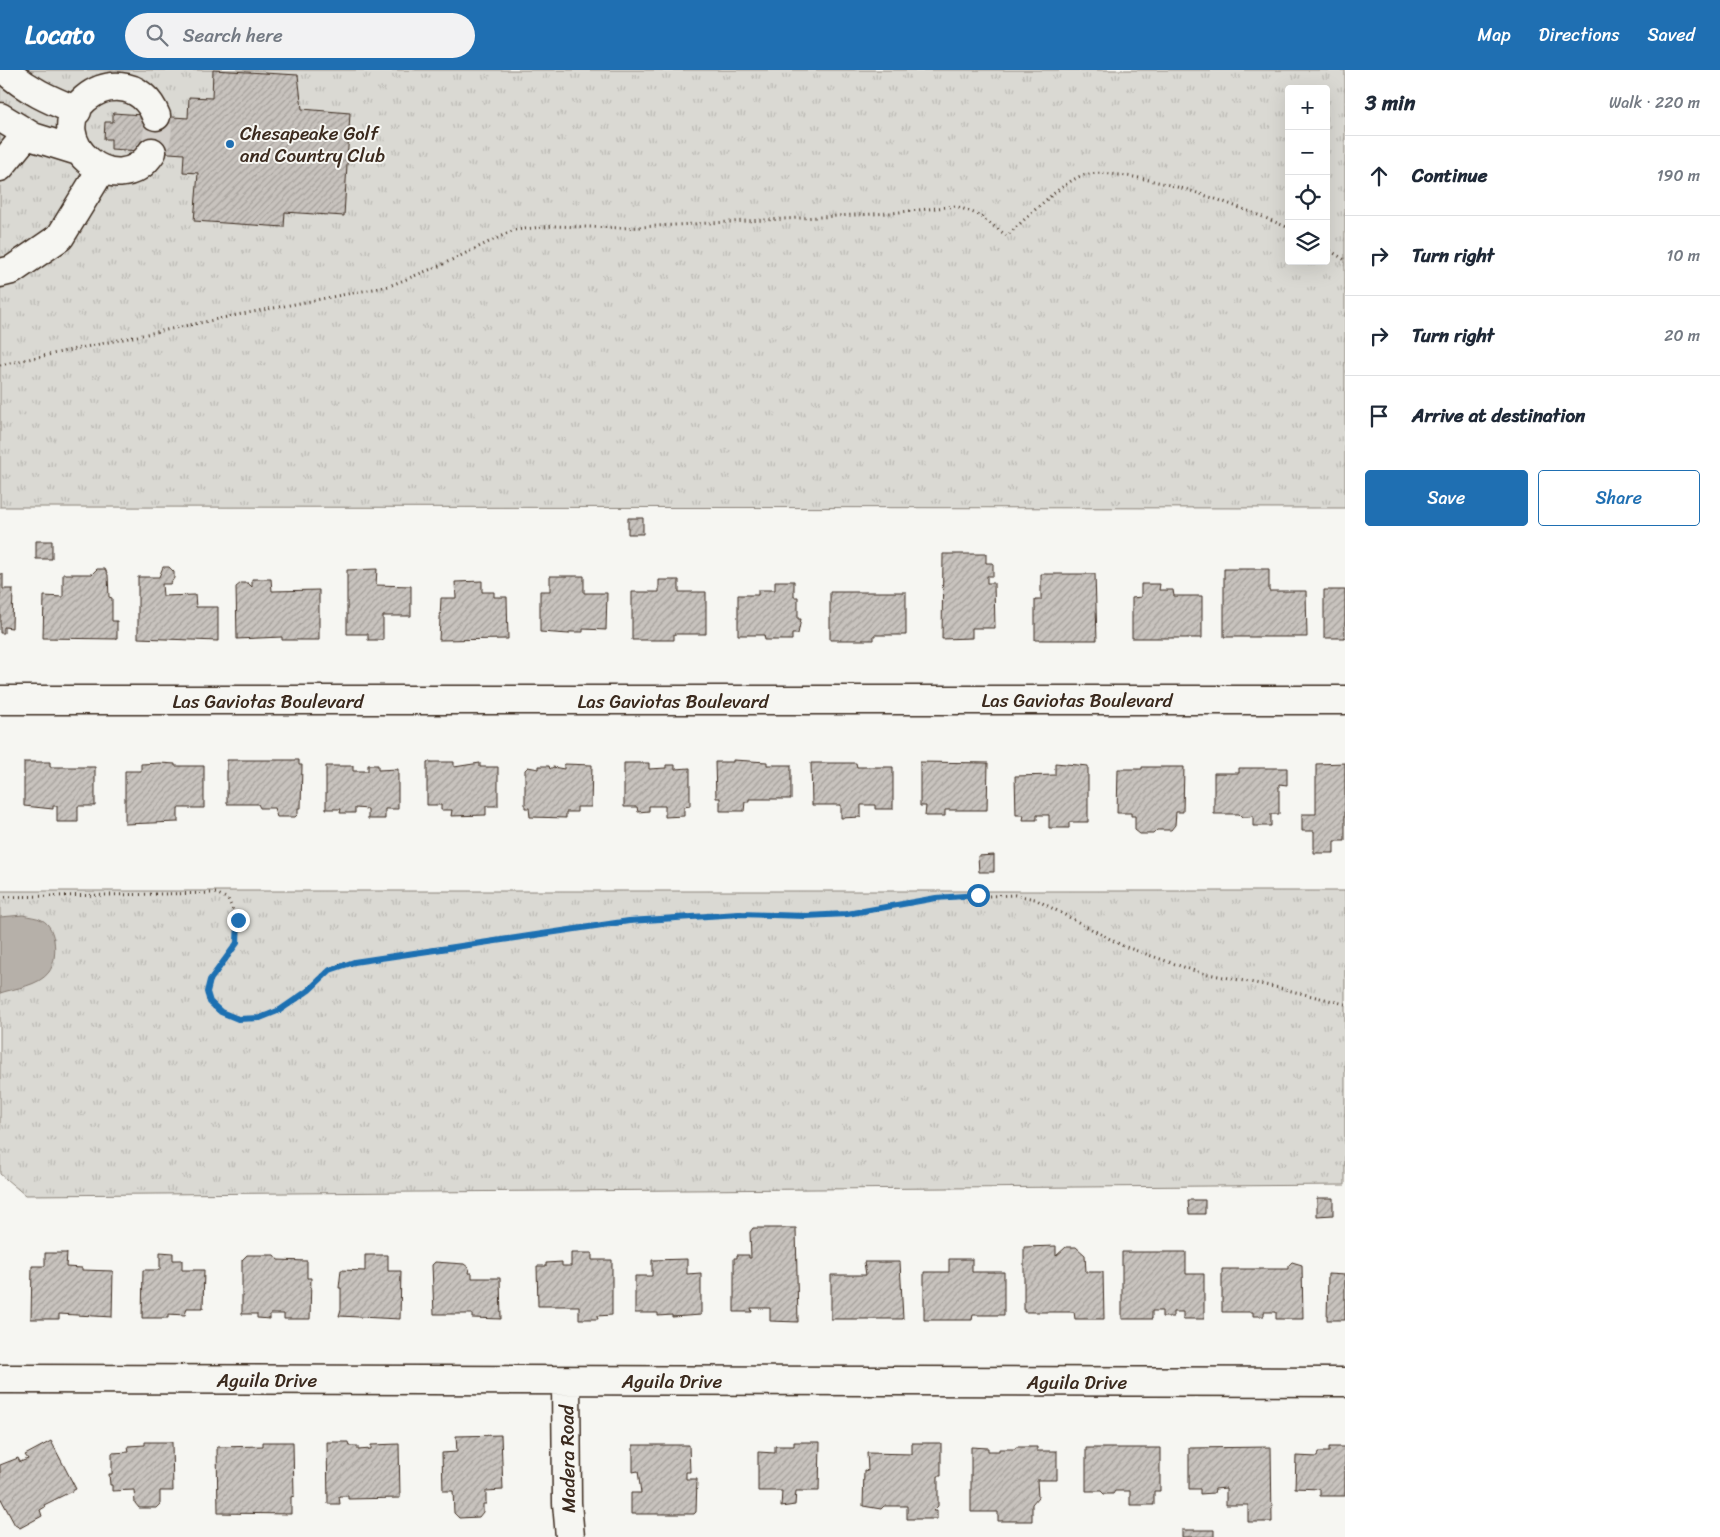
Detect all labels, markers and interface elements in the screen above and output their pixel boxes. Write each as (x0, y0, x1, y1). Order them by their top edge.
search box (125, 13, 475, 58)
text: Locato (25, 14, 95, 56)
text: Search here (183, 19, 283, 52)
text: Map (1478, 19, 1511, 51)
text: Directions (1539, 19, 1620, 51)
text: Saved (1648, 19, 1695, 51)
icon: search (143, 21, 171, 49)
text: 3 min (1365, 84, 1415, 122)
map controls (1285, 85, 1330, 265)
button: + (1285, 85, 1330, 130)
text: Walk · 220 m (1609, 88, 1700, 117)
place label: Chesapeake Golf and Country Club (240, 117, 385, 172)
button: − (1285, 130, 1330, 175)
marker: Chesapeake Golf and Country Club (224, 138, 236, 150)
text: Continue (1412, 159, 1488, 192)
text: 190 m (1657, 161, 1700, 190)
icon: ahead (1365, 162, 1393, 190)
button: locate (1285, 175, 1330, 220)
button: layers (1285, 220, 1330, 265)
text: Turn right (1412, 239, 1494, 272)
text: 10 m (1667, 241, 1700, 270)
icon: right (1365, 242, 1393, 270)
text: Turn right (1412, 319, 1494, 352)
text: 20 m (1664, 321, 1700, 350)
icon: right (1365, 322, 1393, 350)
text: Arrive at destination (1412, 399, 1585, 432)
icon: arrive (1365, 402, 1393, 430)
button: Save (1365, 470, 1528, 526)
button: Share (1538, 470, 1700, 526)
street label: Las Gaviotas Boulevard (982, 684, 1173, 717)
street label: Las Gaviotas Boulevard (173, 685, 364, 718)
street label: Las Gaviotas Boulevard (578, 685, 769, 718)
route start (967, 884, 990, 907)
route end (227, 909, 250, 932)
street label: Aguila Drive (216, 1364, 317, 1397)
street label: Aguila Drive (621, 1365, 722, 1398)
street label: Aguila Drive (1026, 1366, 1127, 1399)
street label: Madera Road (550, 1403, 585, 1513)

